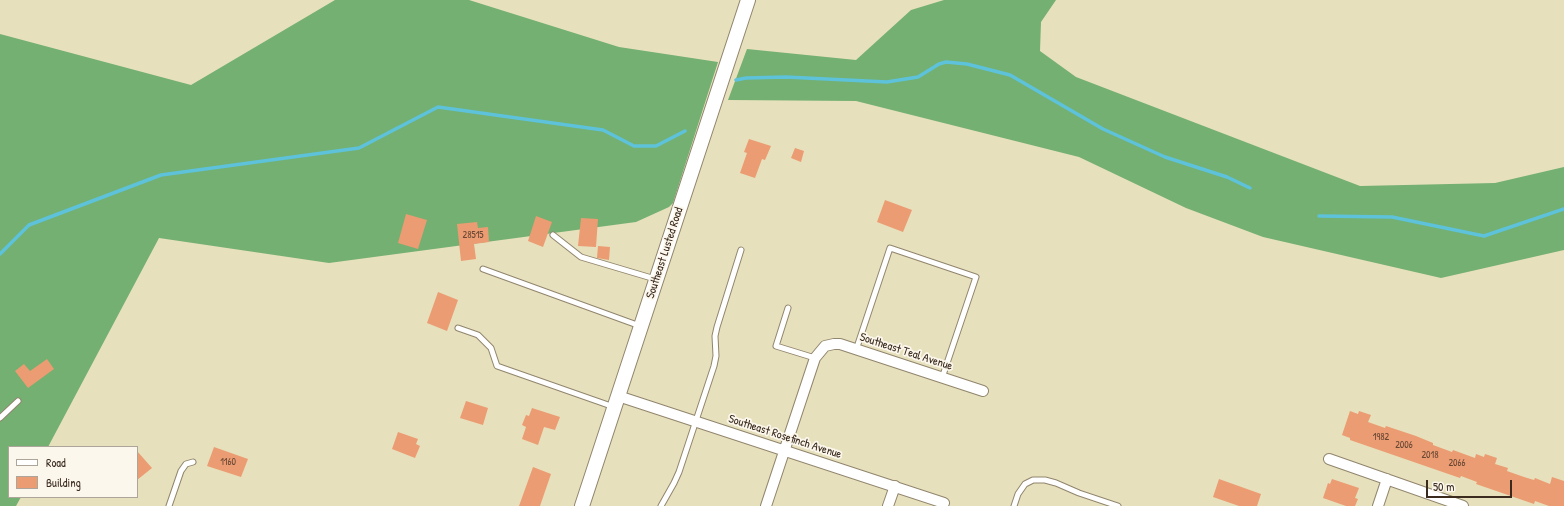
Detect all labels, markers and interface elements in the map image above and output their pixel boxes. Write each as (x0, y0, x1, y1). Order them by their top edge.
street label: Southeast Lusted Road (643, 206, 687, 300)
house number: 28515 (462, 229, 484, 241)
street label: Southeast Teal Avenue (858, 330, 954, 374)
street label: Southeast Rosefinch Avenue (727, 412, 843, 462)
house number: 1982 (1373, 431, 1389, 443)
house number: 2006 (1395, 439, 1413, 451)
legend (8, 446, 138, 498)
house number: 2018 (1421, 449, 1439, 461)
text: Road (46, 454, 66, 471)
house number: 1160 (220, 456, 236, 468)
house number: 2066 (1448, 457, 1466, 469)
scale bar (1428, 472, 1514, 498)
text: Building (46, 474, 81, 491)
text: 50 m (1433, 478, 1454, 495)

